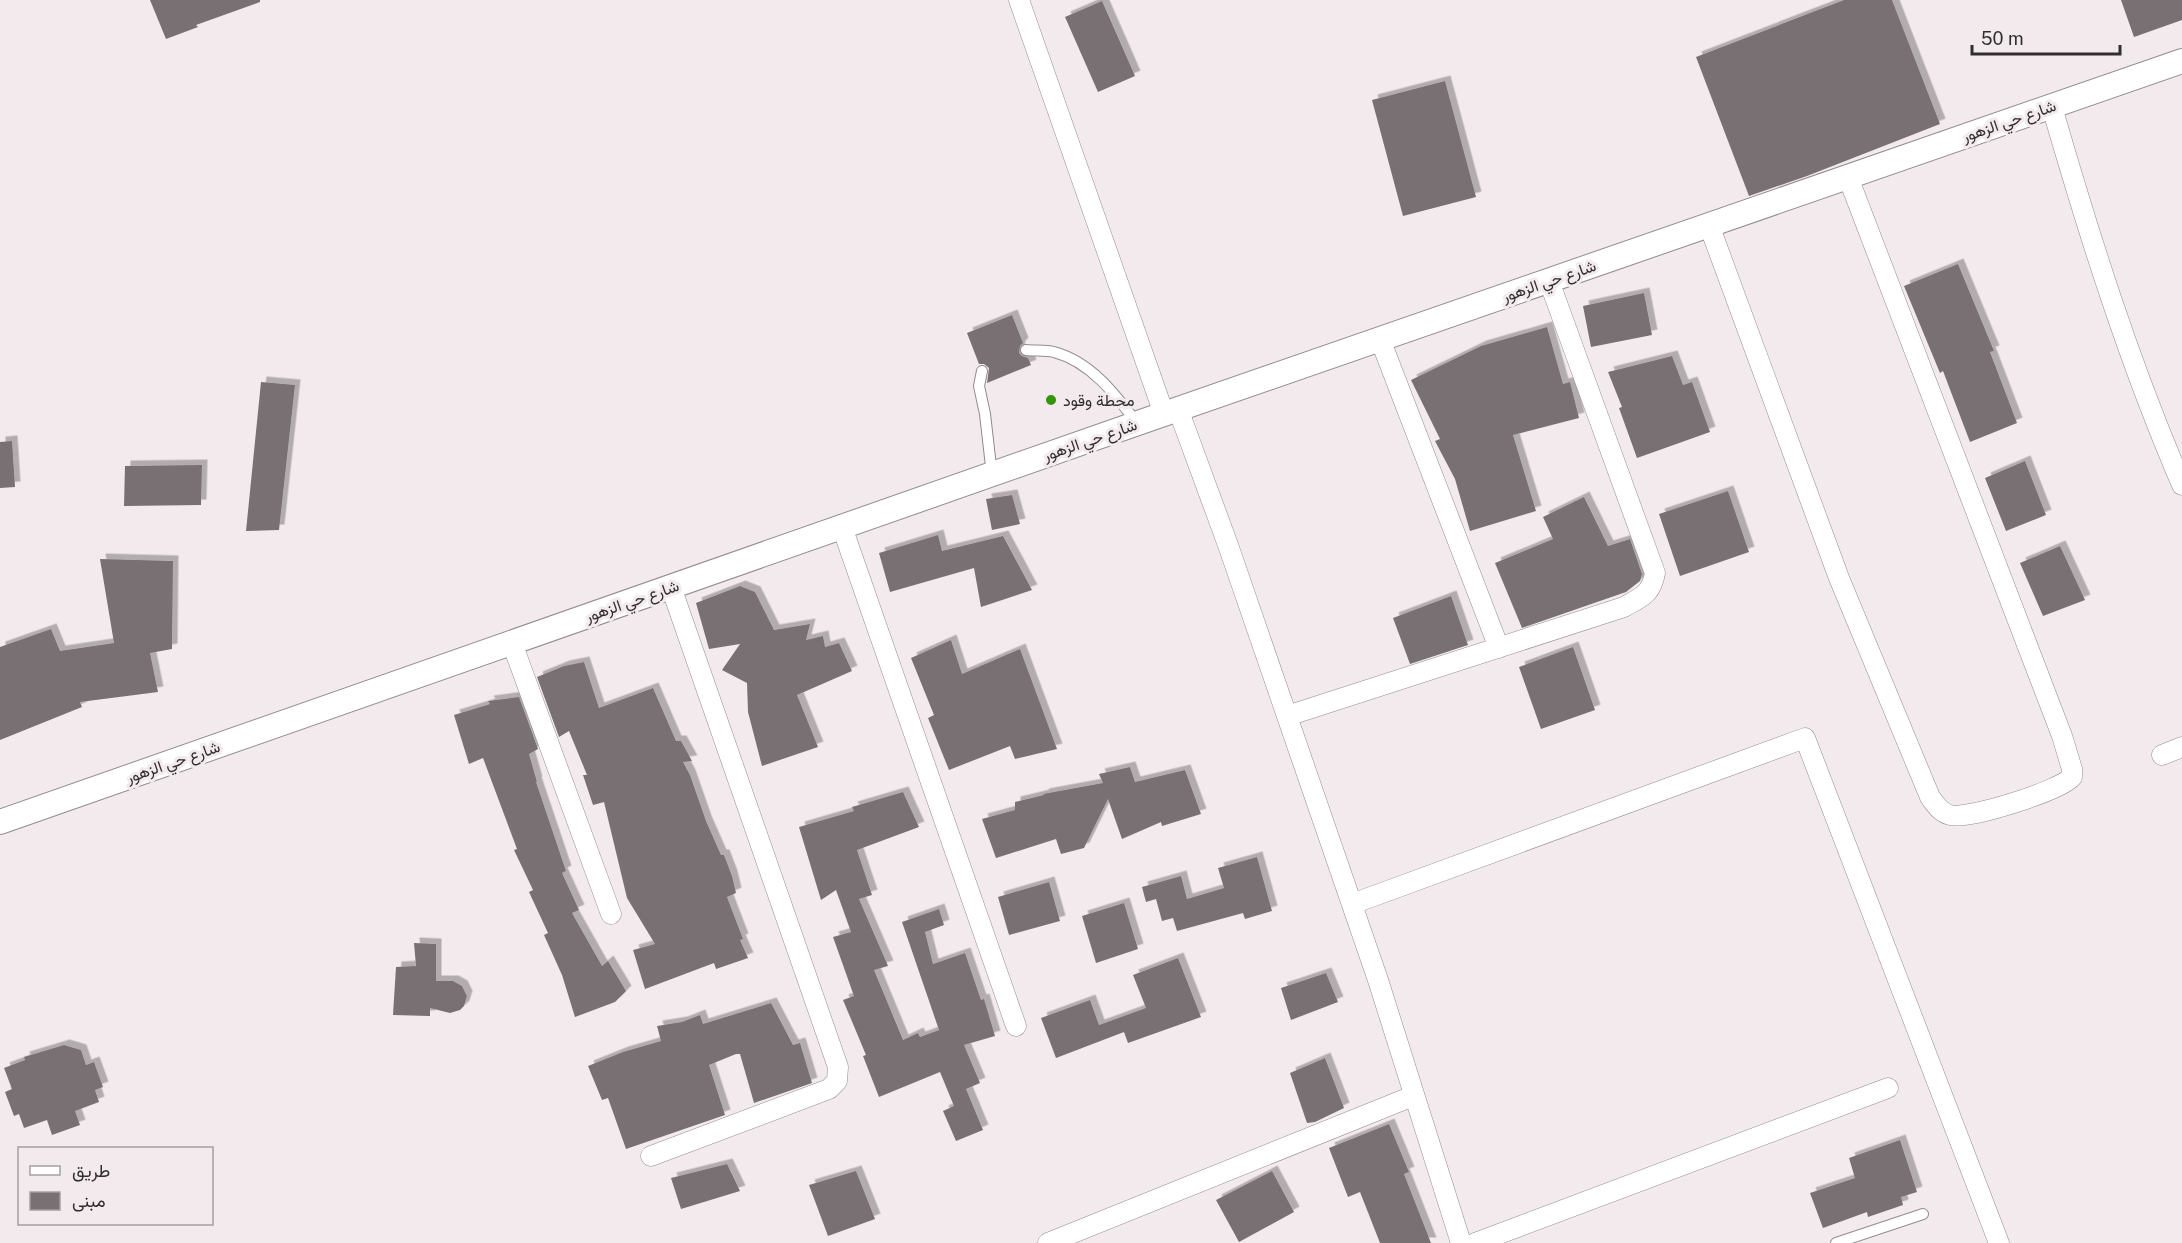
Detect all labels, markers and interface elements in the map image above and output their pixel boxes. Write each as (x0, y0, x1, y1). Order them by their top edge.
scale bar (1972, 18, 2120, 56)
text: 50 m (1981, 28, 2024, 49)
street label: شارع حي الزهور (1959, 96, 2060, 150)
street label: شارع حي الزهور (1499, 256, 1600, 310)
place label: محطة وقود (1063, 391, 1135, 411)
marker: محطة وقود (1044, 393, 1058, 407)
street label: شارع حي الزهور (1040, 415, 1141, 469)
street label: شارع حي الزهور (582, 576, 683, 630)
street label: شارع حي الزهور (123, 737, 224, 791)
legend (18, 1147, 213, 1225)
text: طريق (72, 1160, 110, 1182)
text: مبنى (72, 1190, 106, 1212)

